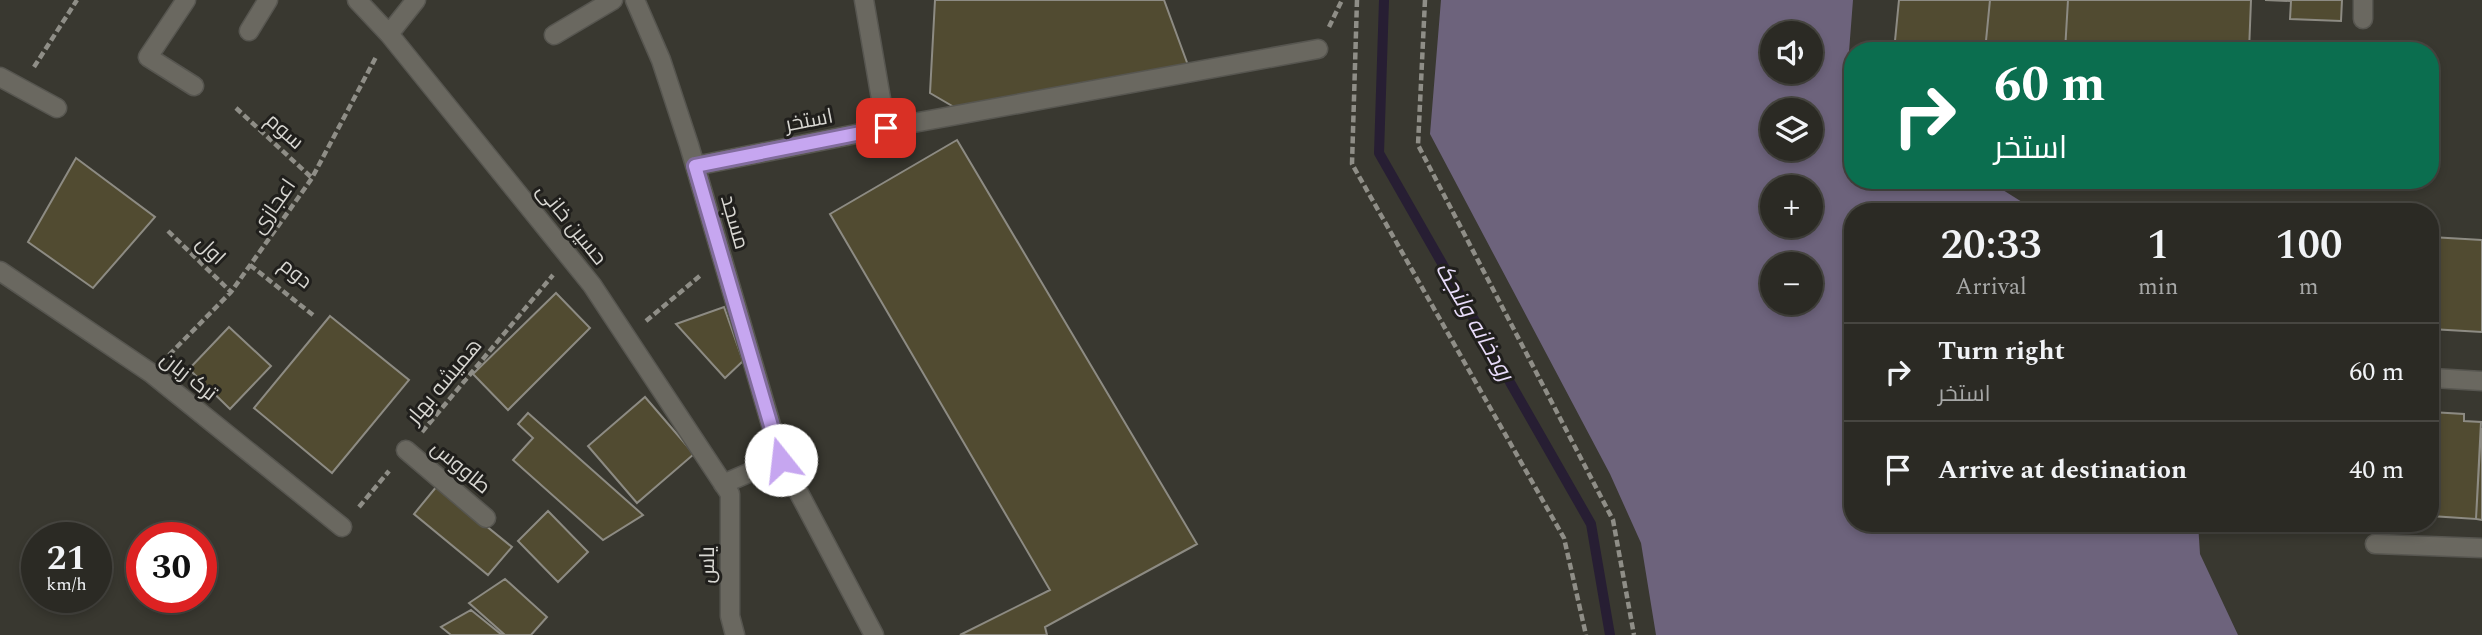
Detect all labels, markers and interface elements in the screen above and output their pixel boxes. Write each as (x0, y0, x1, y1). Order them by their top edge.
map controls (1760, 21, 1823, 315)
button: sound (1760, 21, 1823, 84)
text: 60 m (1994, 48, 2105, 123)
icon: right (1879, 70, 1970, 161)
pin (856, 98, 916, 158)
button: layers (1760, 98, 1823, 161)
street label: استخر (782, 101, 836, 141)
street label: سوم (258, 106, 311, 158)
icon: arrive (867, 109, 905, 147)
text: استخر (1994, 124, 2067, 173)
street label: اعجازی (243, 172, 305, 241)
button: + (1760, 175, 1823, 238)
street label: حسین خانی (528, 177, 614, 273)
street label: مسجد (711, 191, 757, 253)
text: 20:33 (1941, 214, 2042, 277)
text: 1 (2147, 214, 2169, 277)
text: 100 (2275, 214, 2342, 277)
street label: اول (188, 228, 233, 273)
street label: دوم (272, 250, 319, 297)
button: − (1760, 252, 1823, 315)
water label: رودخانه ولنجک (1425, 256, 1523, 390)
text: Arrival (1955, 270, 2027, 305)
text: min (2138, 270, 2178, 305)
text: m (2299, 270, 2319, 305)
text: Turn right (1938, 331, 2065, 371)
street label: همیشه بهار (399, 332, 490, 432)
street label: ترک زبان (153, 344, 224, 410)
text: 60 m (2349, 352, 2404, 392)
icon: right (1879, 353, 1917, 391)
text: استخر (1938, 377, 1991, 412)
position arrow (744, 423, 818, 497)
street label: طاووس (423, 433, 498, 503)
text: Arrive at destination (1938, 450, 2187, 490)
text: 40 m (2349, 450, 2404, 490)
icon: arrive (1879, 451, 1917, 489)
speed limit sign: 30 (126, 522, 217, 613)
text: 21 (47, 532, 86, 585)
street label: یاس (692, 546, 724, 584)
text: km/h (46, 571, 87, 598)

